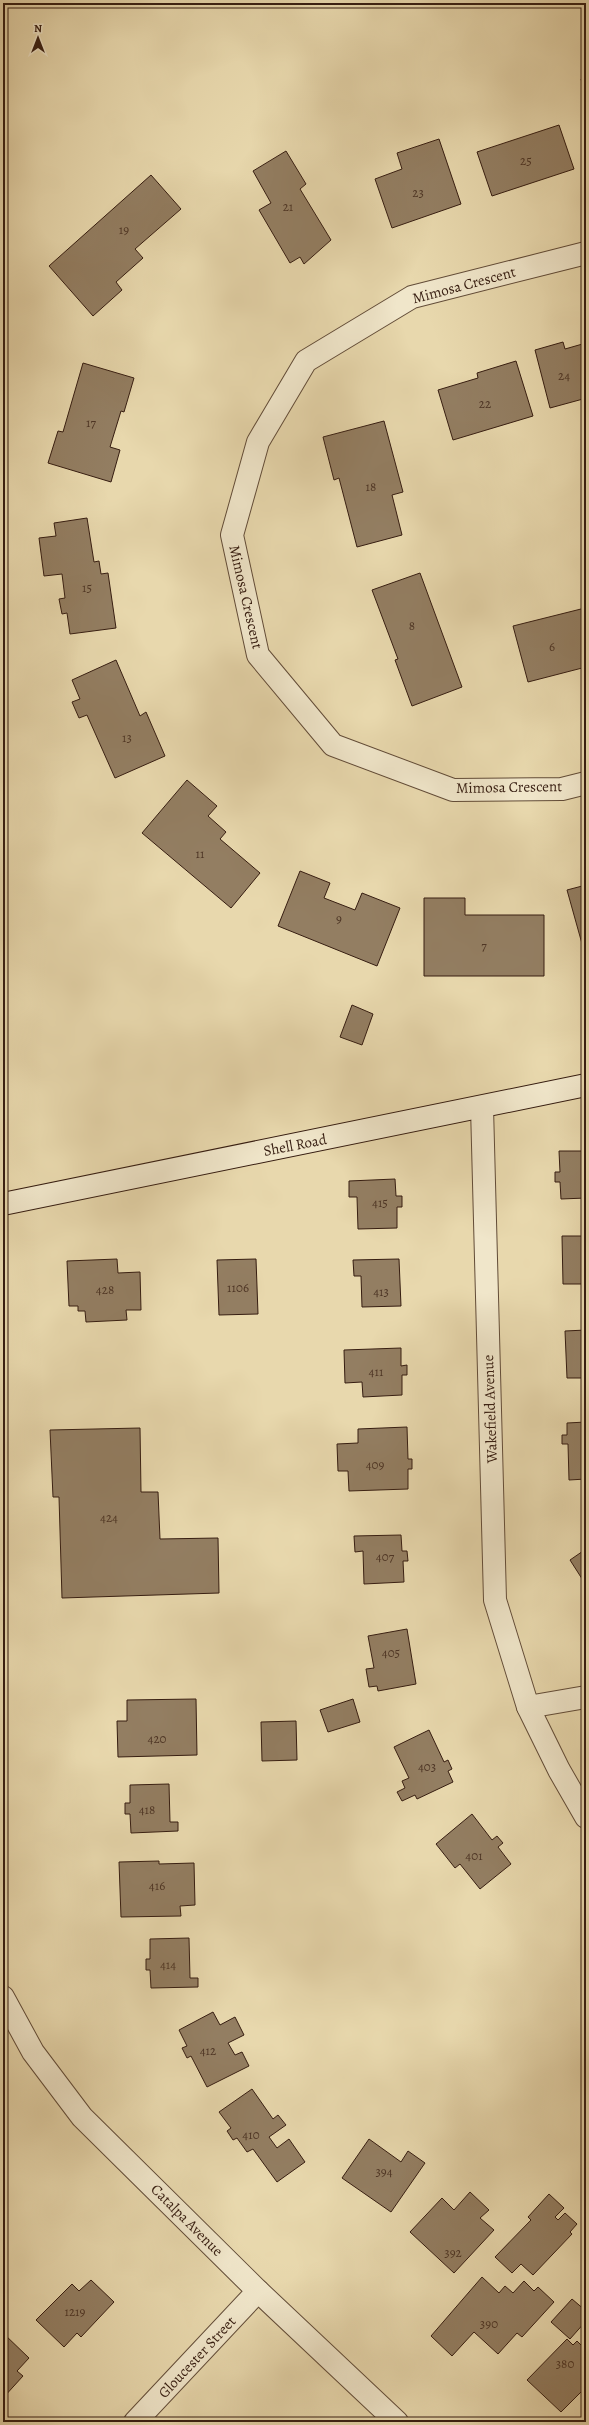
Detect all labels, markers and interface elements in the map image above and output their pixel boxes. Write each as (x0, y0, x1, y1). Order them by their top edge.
north arrow (18, 18, 58, 58)
text: N (34, 21, 42, 36)
house number: 25 (520, 152, 532, 169)
house number: 23 (412, 184, 424, 201)
house number: 21 (283, 198, 294, 215)
house number: 19 (119, 221, 129, 238)
street label: Mimosa Crescent (410, 262, 518, 308)
house number: 24 (558, 367, 570, 384)
house number: 22 (479, 395, 491, 412)
house number: 17 (86, 414, 96, 431)
house number: 18 (366, 478, 376, 495)
street label: Mimosa Crescent (224, 543, 268, 651)
house number: 15 (82, 579, 92, 596)
house number: 8 (409, 617, 415, 634)
house number: 6 (549, 638, 555, 655)
house number: 13 (122, 729, 132, 746)
street label: Mimosa Crescent (456, 776, 562, 798)
house number: 11 (196, 845, 205, 862)
house number: 9 (336, 910, 342, 927)
house number: 7 (481, 937, 487, 954)
street label: Shell Road (262, 1129, 329, 1161)
house number: 415 (372, 1194, 388, 1211)
house number: 1106 (227, 1279, 249, 1296)
house number: 428 (96, 1281, 114, 1298)
house number: 413 (373, 1283, 389, 1300)
street label: Wakefield Avenue (478, 1354, 502, 1465)
house number: 411 (369, 1363, 384, 1380)
house number: 409 (366, 1456, 384, 1473)
house number: 424 (100, 1509, 118, 1526)
house number: 407 (376, 1548, 395, 1565)
house number: 405 (382, 1644, 400, 1661)
house number: 420 (148, 1730, 167, 1747)
house number: 403 (418, 1758, 436, 1775)
house number: 418 (139, 1801, 155, 1818)
house number: 401 (465, 1847, 483, 1864)
house number: 416 (149, 1877, 165, 1894)
house number: 414 (160, 1956, 176, 1973)
house number: 412 (200, 2042, 216, 2059)
house number: 410 (242, 2126, 260, 2143)
house number: 394 (375, 2163, 393, 2180)
street label: Catalpa Avenue (147, 2180, 228, 2261)
house number: 392 (444, 2244, 462, 2261)
house number: 1219 (65, 2303, 86, 2320)
street label: Gloucester Street (154, 2312, 240, 2402)
house number: 390 (480, 2315, 498, 2332)
house number: 380 (556, 2355, 574, 2372)

